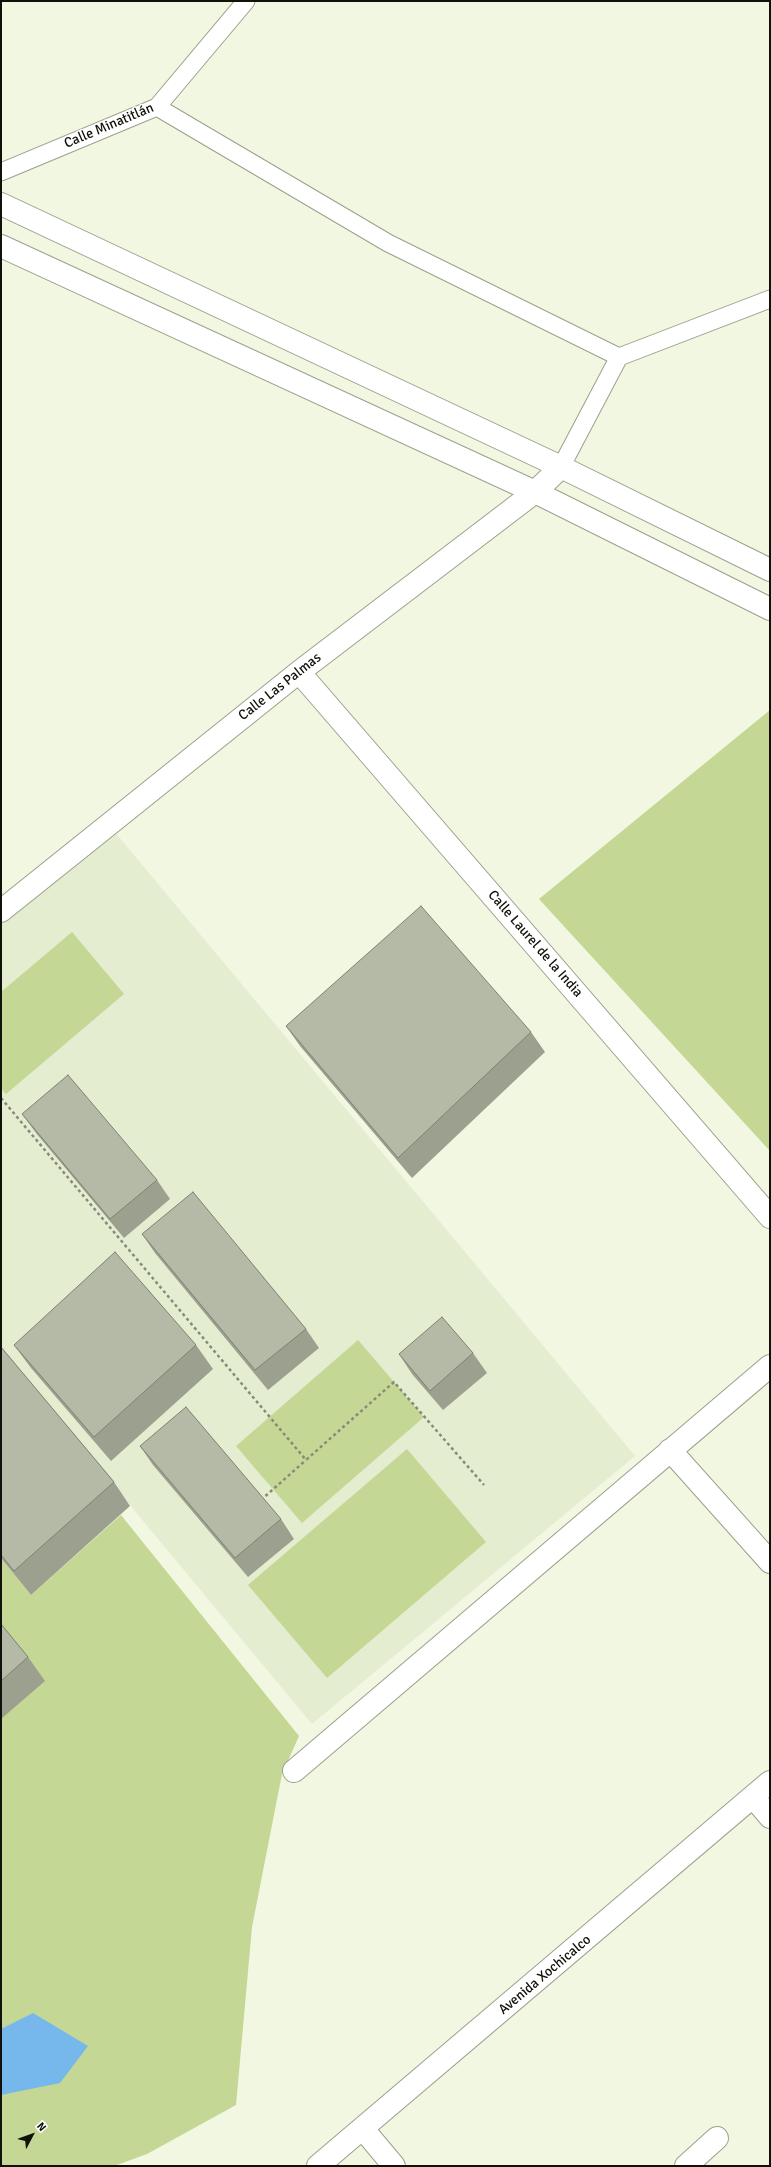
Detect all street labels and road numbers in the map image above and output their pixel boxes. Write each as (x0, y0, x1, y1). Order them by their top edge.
street label: Calle Minatitlán (62, 100, 156, 152)
street label: Calle Las Palmas (235, 650, 325, 724)
street label: Calle Laurel de la India (484, 887, 586, 1001)
street label: Avenida Xochicalco (495, 1932, 595, 2018)

